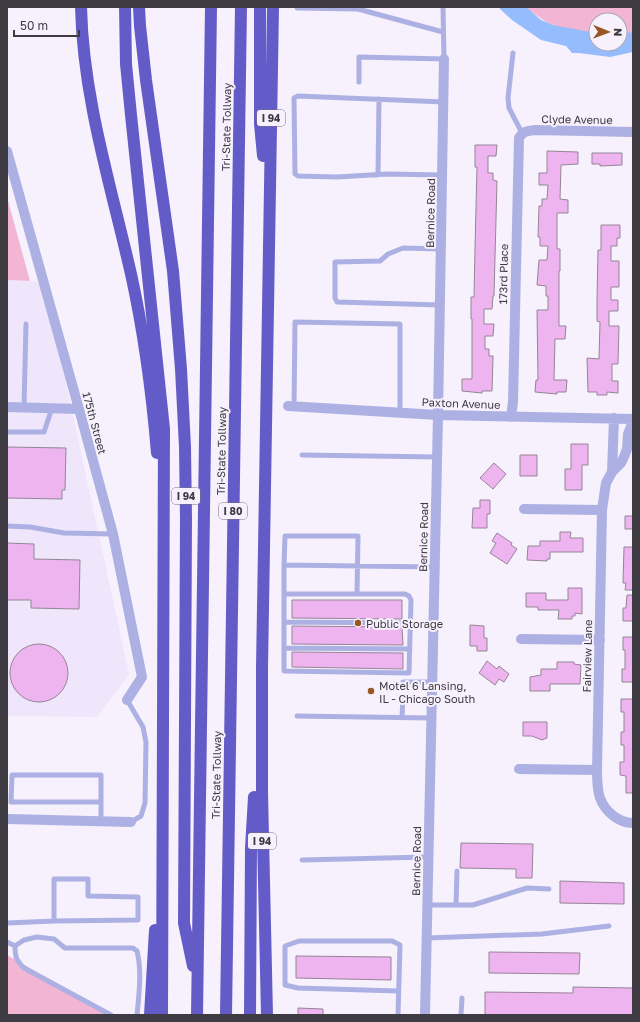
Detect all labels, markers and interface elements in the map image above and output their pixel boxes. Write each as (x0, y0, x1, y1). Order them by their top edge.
scale bar (14, 12, 79, 38)
north arrow (588, 12, 628, 52)
text: 50 m (20, 18, 48, 33)
text: N (612, 28, 625, 36)
street label: Tri-State Tollway (219, 83, 233, 171)
road number: I 94 (257, 110, 285, 126)
street label: Clyde Avenue (541, 112, 613, 126)
street label: Bernice Road (423, 178, 437, 248)
street label: 173rd Place (496, 244, 510, 304)
street label: 175th Street (80, 390, 110, 456)
street label: Paxton Avenue (421, 395, 501, 411)
street label: Tri-State Tollway (214, 407, 228, 495)
road number: I 94 (172, 488, 200, 504)
street label: Bernice Road (416, 502, 430, 572)
road number: I 80 (219, 503, 247, 519)
place label: Public Storage (366, 617, 443, 630)
marker: Public Storage (353, 618, 363, 628)
street label: Fairview Lane (580, 619, 594, 693)
place label: Motel 6 Lansing, IL - Chicago South (379, 679, 475, 705)
marker: Motel 6 Lansing, IL - Chicago South (366, 686, 376, 696)
street label: Tri-State Tollway (209, 731, 223, 819)
street label: Bernice Road (409, 826, 423, 896)
road number: I 94 (248, 833, 276, 849)

